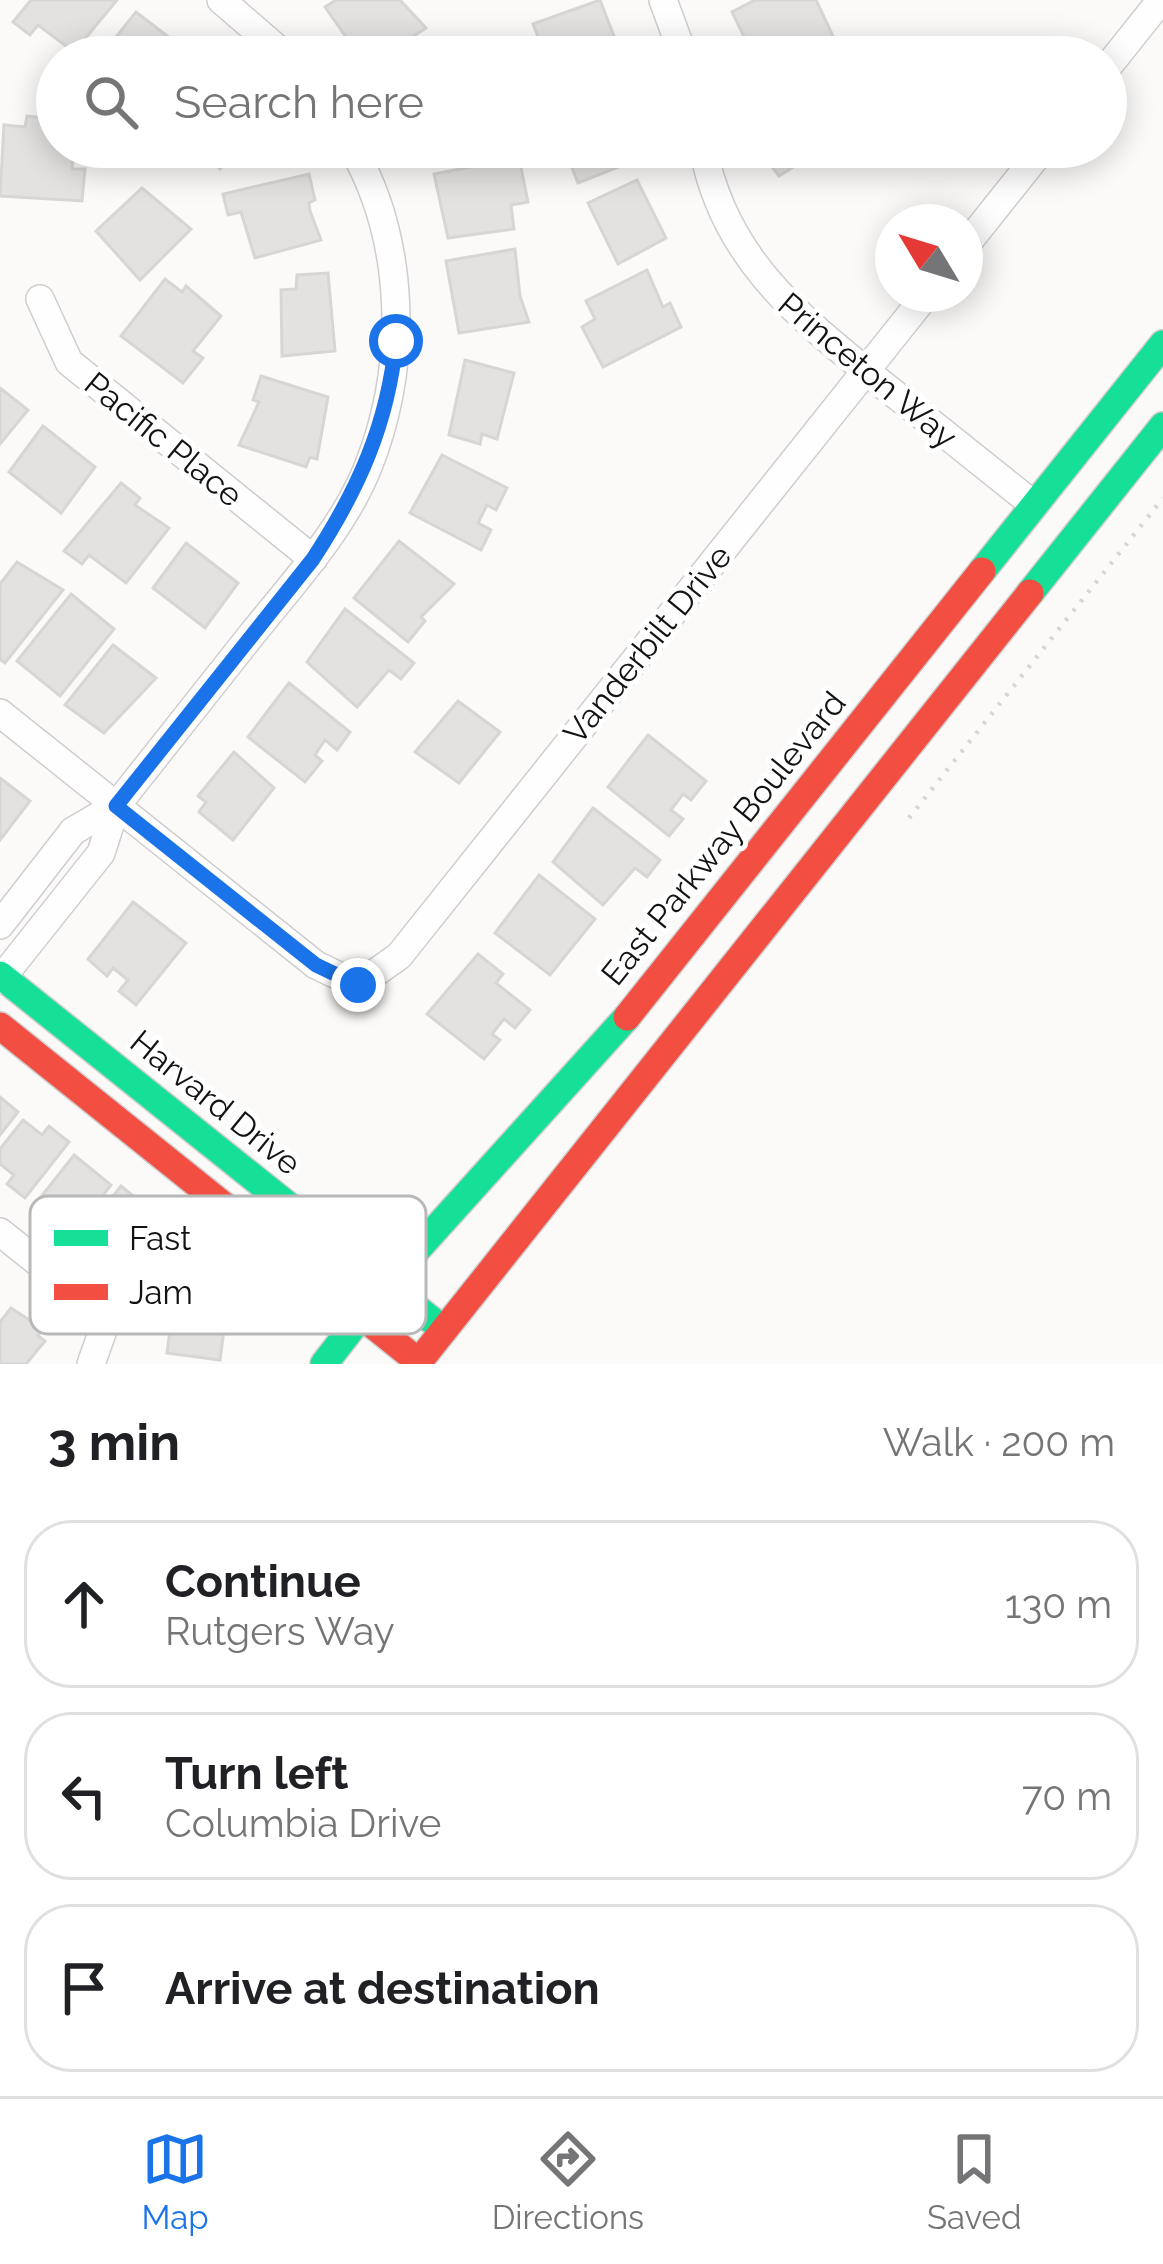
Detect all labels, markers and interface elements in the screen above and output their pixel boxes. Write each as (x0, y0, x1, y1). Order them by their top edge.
search box (36, 36, 1127, 168)
icon: search (78, 69, 144, 135)
text: Search here (174, 76, 424, 129)
north arrow (875, 204, 983, 312)
street label: Princeton Way (771, 284, 965, 456)
route start (369, 314, 423, 368)
street label: Pacific Place (77, 364, 250, 515)
street label: Vanderbilt Drive (555, 537, 739, 751)
street label: East Parkway Boulevard (593, 684, 854, 993)
route end (331, 958, 385, 1012)
street label: Harvard Drive (123, 1022, 309, 1183)
legend (30, 1196, 426, 1334)
text: Fast (129, 1219, 191, 1258)
text: Jam (129, 1273, 193, 1312)
text: 3 min (48, 1412, 180, 1472)
text: Walk · 200 m (883, 1419, 1115, 1465)
text: Continue (165, 1555, 361, 1608)
icon: ahead (51, 1571, 117, 1637)
text: 130 m (1005, 1581, 1112, 1627)
text: Rutgers Way (165, 1608, 395, 1654)
text: Turn left (165, 1747, 348, 1800)
icon: left (51, 1763, 117, 1829)
text: 70 m (1022, 1773, 1112, 1819)
text: Columbia Drive (165, 1800, 441, 1846)
icon: arrive (51, 1955, 117, 2021)
text: Arrive at destination (165, 1962, 600, 2015)
tab: Map (142, 2126, 209, 2237)
tab: Directions (492, 2126, 644, 2237)
tab: Saved (927, 2126, 1021, 2237)

